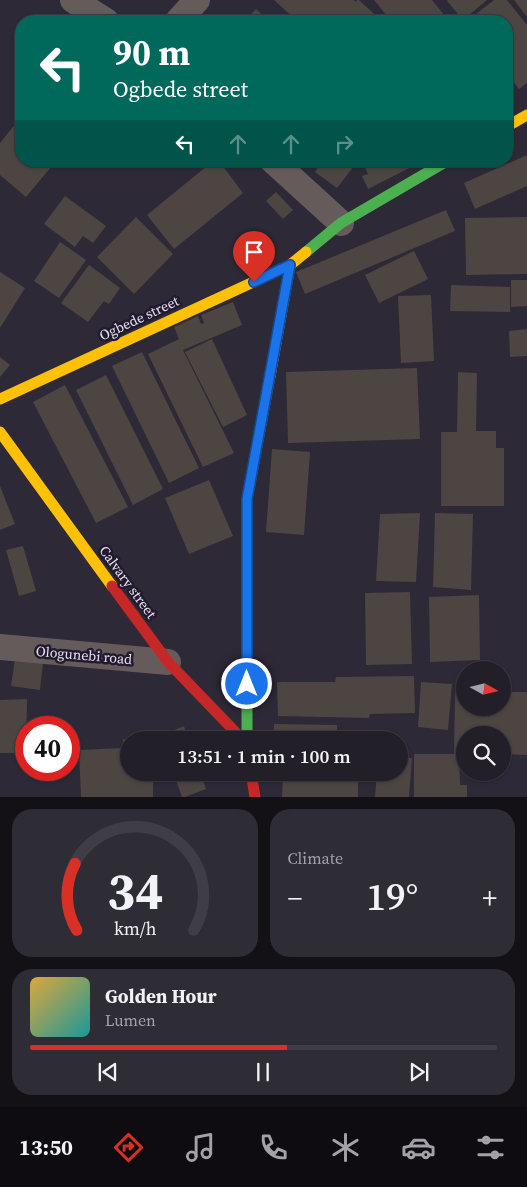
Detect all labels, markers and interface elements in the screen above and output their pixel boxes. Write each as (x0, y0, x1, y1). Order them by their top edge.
text: 90 m (113, 29, 190, 77)
icon: left (30, 35, 95, 100)
text: Ogbede street (113, 74, 248, 104)
icon: left (171, 130, 199, 158)
icon: ahead (224, 130, 252, 158)
icon: ahead (277, 130, 305, 158)
icon: right (330, 130, 358, 158)
pin (233, 231, 275, 282)
icon: arrive (240, 238, 268, 266)
street label: Ogbede street (96, 291, 183, 345)
street label: Calvary street (95, 541, 162, 623)
street label: Ologunebi road (35, 641, 133, 669)
position arrow (220, 657, 272, 709)
north arrow (456, 661, 511, 716)
map controls (456, 661, 511, 781)
speed limit sign: 40 (15, 716, 80, 781)
button: search (456, 726, 511, 781)
text: 13:51 · 1 min · 100 m (177, 743, 351, 769)
text: Climate (288, 847, 343, 869)
text: 34 (107, 855, 163, 926)
text: 19° (366, 871, 418, 923)
text: − (288, 879, 302, 917)
text: + (482, 879, 497, 917)
text: km/h (113, 916, 156, 941)
text: Golden Hour (105, 983, 217, 1009)
text: Lumen (105, 1009, 156, 1031)
icon: previous (94, 1058, 122, 1086)
icon: pause (249, 1058, 277, 1086)
icon: next (405, 1058, 433, 1086)
icon: directions (111, 1130, 146, 1165)
icon: music (183, 1130, 218, 1165)
icon: phone (256, 1130, 291, 1165)
icon: climate (328, 1130, 363, 1165)
icon: car (401, 1130, 436, 1165)
icon: filters (473, 1130, 508, 1165)
text: 13:50 (19, 1132, 73, 1162)

